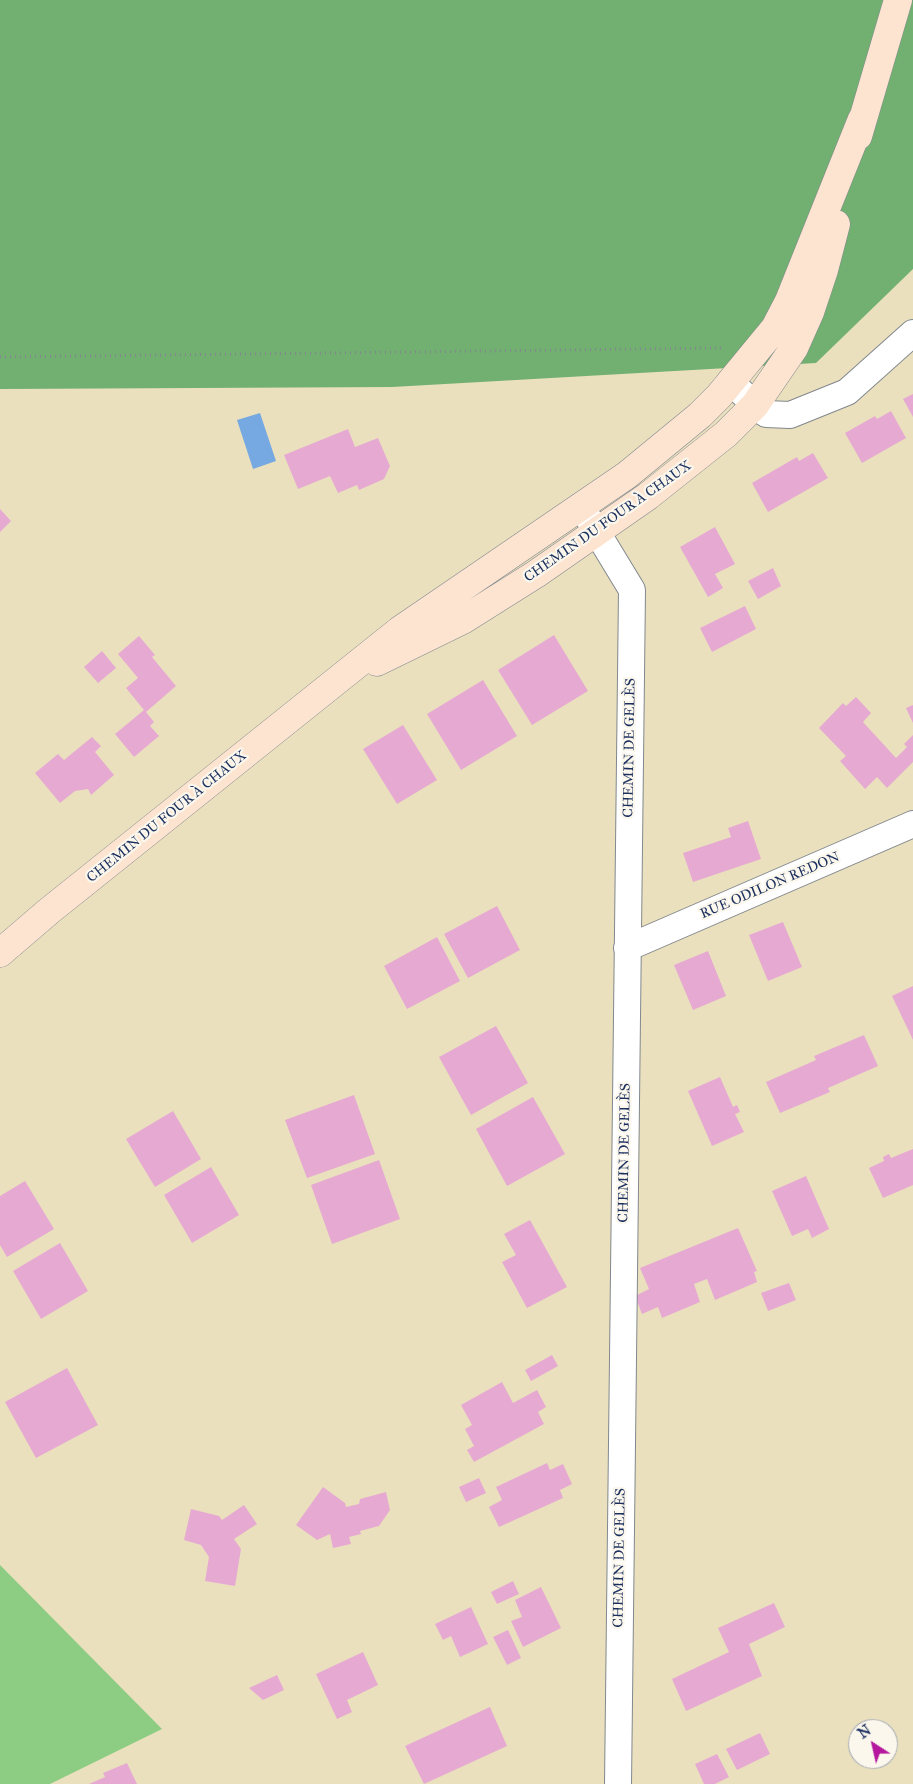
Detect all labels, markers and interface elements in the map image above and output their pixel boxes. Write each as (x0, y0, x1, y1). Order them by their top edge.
street label: CHEMIN DU FOUR À CHAUX (521, 458, 695, 586)
street label: CHEMIN DE GELÈS (620, 678, 640, 818)
street label: CHEMIN DU FOUR À CHAUX (84, 747, 250, 887)
street label: RUE ODILON REDON (698, 849, 842, 923)
street label: CHEMIN DE GELÈS (615, 1083, 635, 1223)
street label: CHEMIN DE GELÈS (610, 1488, 630, 1628)
north arrow (848, 1719, 898, 1769)
text: N (855, 1722, 874, 1742)

